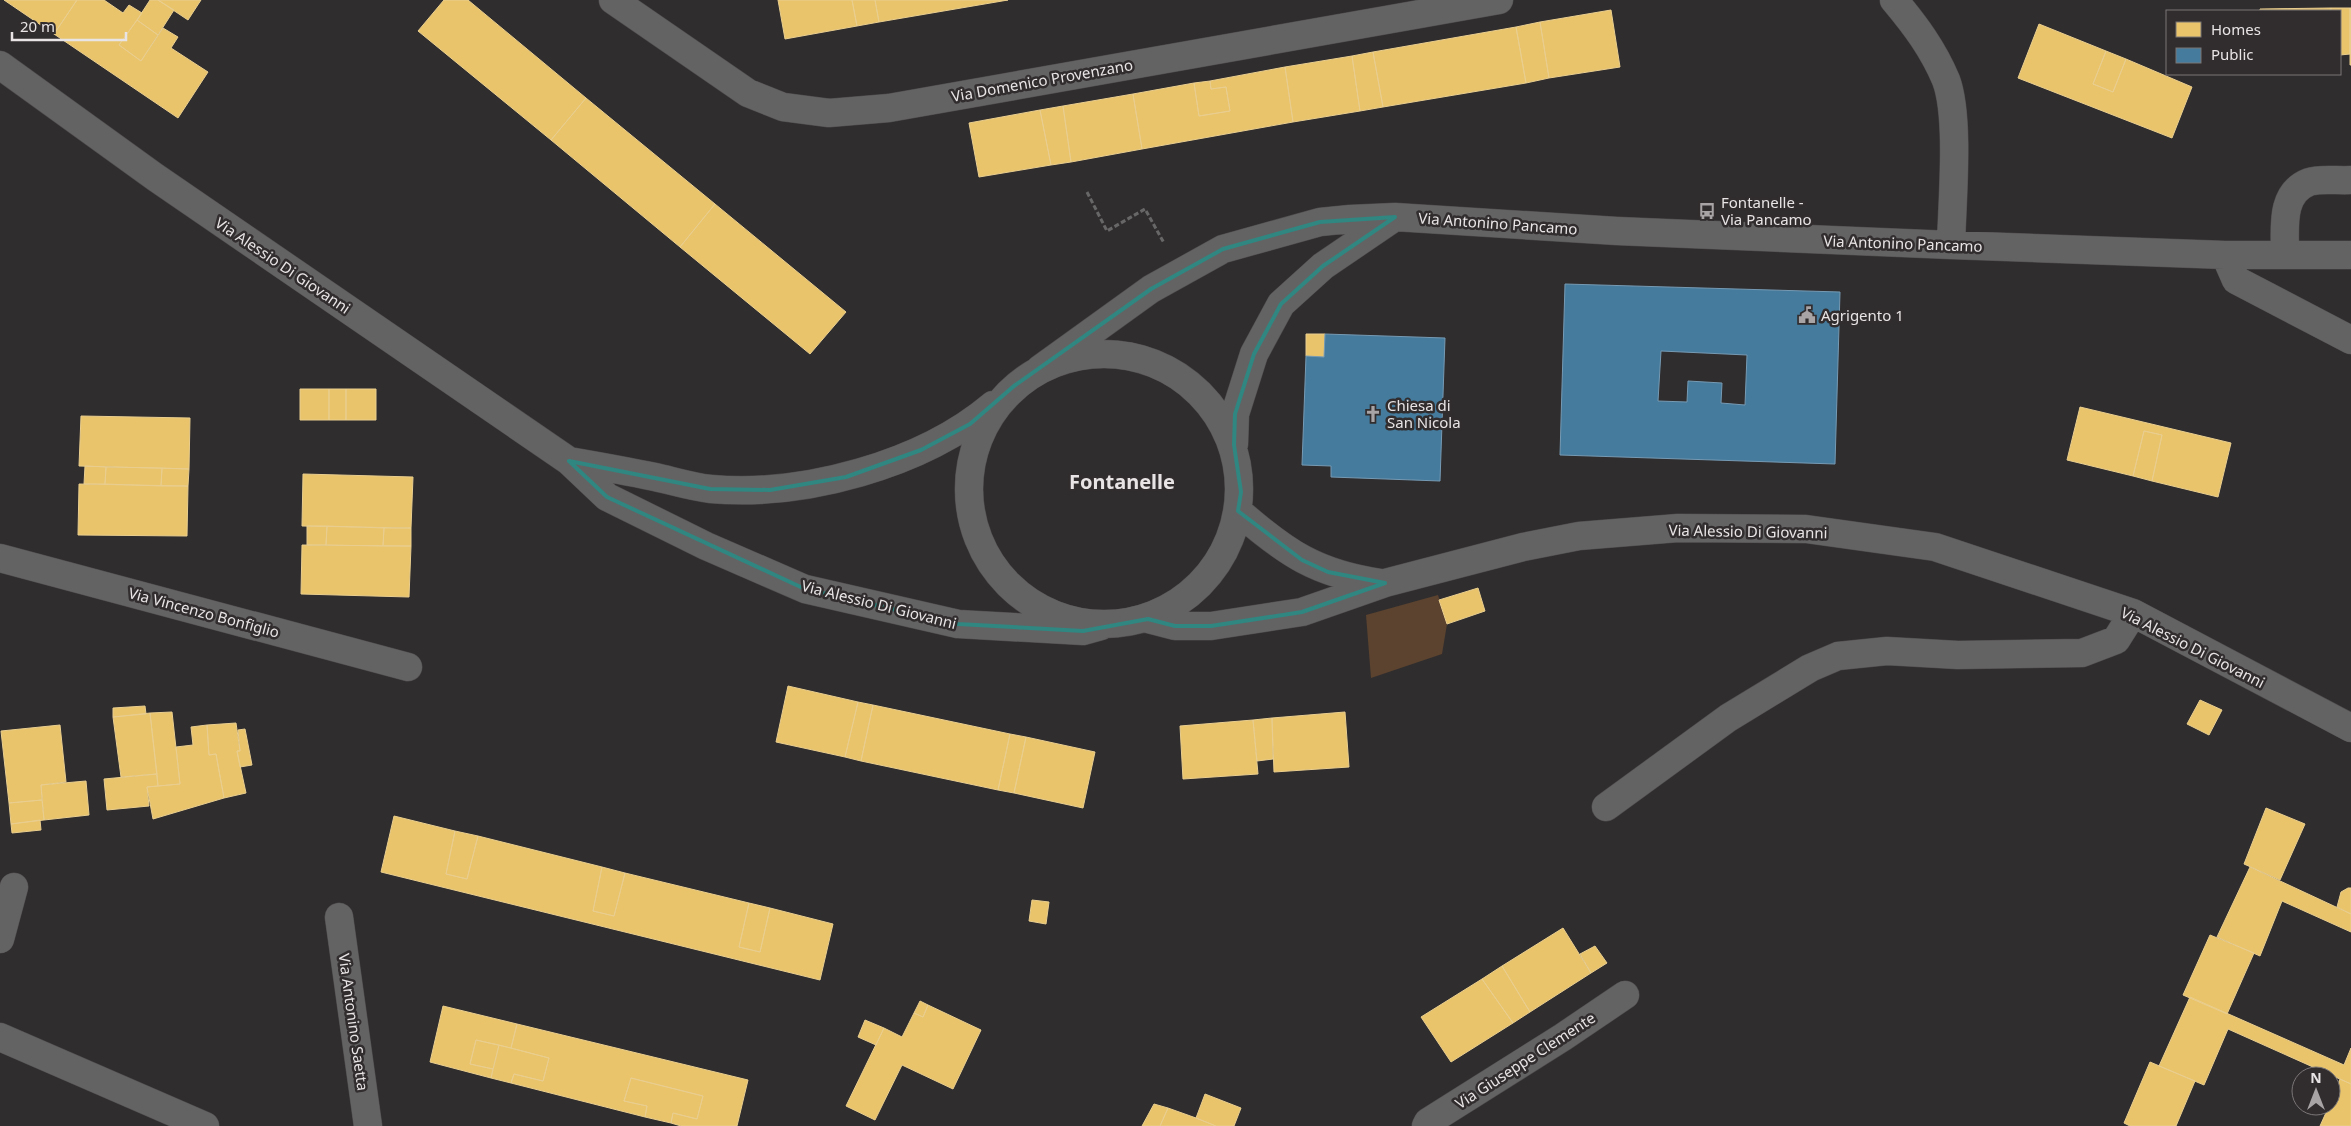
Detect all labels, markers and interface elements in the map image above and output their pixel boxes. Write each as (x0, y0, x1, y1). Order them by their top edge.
scale bar (12, 10, 126, 42)
legend (2166, 10, 2341, 75)
text: 20 m (20, 16, 55, 36)
text: Homes (2211, 19, 2261, 39)
text: Public (2211, 44, 2254, 64)
street label: Via Domenico Provenzano (950, 54, 1134, 106)
place label: Fontanelle - Via Pancamo (1721, 192, 1812, 229)
bus stop icon: Fontanelle - Via Pancamo (1697, 201, 1717, 221)
street label: Via Antonino Pancamo (1418, 207, 1578, 239)
street label: Via Alessio Di Giovanni (211, 212, 355, 318)
street label: Via Antonino Pancamo (1823, 230, 1983, 256)
public building icon: Agrigento 1 (1797, 305, 1817, 325)
place label: Agrigento 1 (1821, 305, 1904, 325)
place label: Chiesa di San Nicola (1387, 395, 1461, 432)
church icon: Chiesa di San Nicola (1363, 404, 1383, 424)
district label: Fontanelle (1069, 468, 1175, 495)
street label: Via Alessio Di Giovanni (1668, 520, 1828, 542)
street label: Via Alessio Di Giovanni (799, 575, 959, 633)
street label: Via Vincenzo Bonfiglio (126, 582, 282, 642)
street label: Via Alessio Di Giovanni (2118, 602, 2268, 692)
street label: Via Antonino Saetta (334, 952, 374, 1092)
street label: Via Giuseppe Clemente (1451, 1007, 1599, 1113)
north arrow (2291, 1066, 2341, 1116)
text: N (2310, 1068, 2322, 1087)

